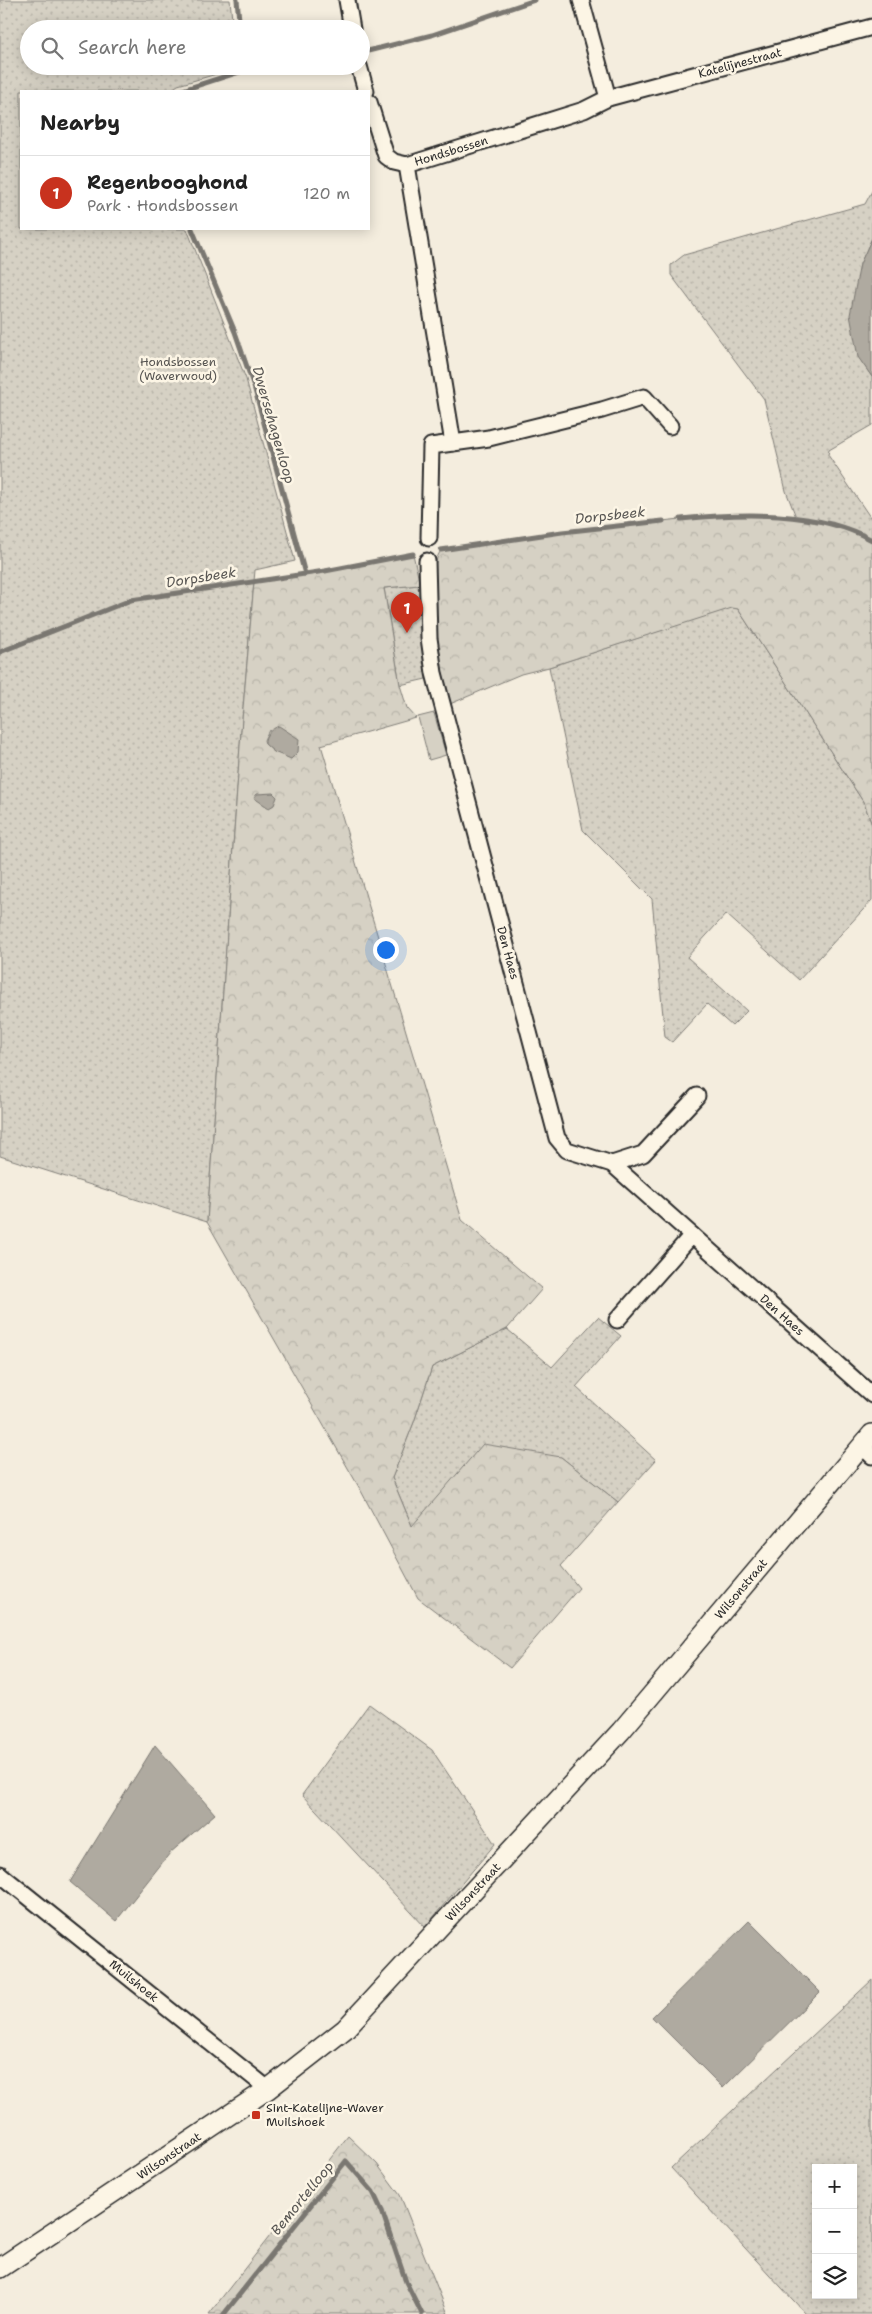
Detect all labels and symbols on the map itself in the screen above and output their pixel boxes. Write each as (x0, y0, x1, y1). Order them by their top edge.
street label: Katelijnestraat (696, 44, 784, 82)
street label: Hondsbossen (412, 132, 490, 170)
park label: Hondsbossen (Waverwoud) (139, 354, 217, 384)
water label: Dwersehagenloop (249, 364, 299, 486)
water label: Dorpsbeek (574, 502, 646, 528)
water label: Dorpsbeek (165, 563, 237, 591)
pin: 1 (391, 592, 423, 633)
street label: Den Haes (493, 925, 523, 981)
your location (373, 937, 399, 963)
street label: Den Haes (756, 1291, 808, 1339)
street label: Wilsonstraat (711, 1555, 771, 1623)
street label: Wilsonstraat (442, 1859, 504, 1925)
street label: Muilshoek (106, 1956, 162, 2006)
place label: Sint-Katelijne-Waver Muilshoek (266, 2100, 384, 2130)
marker: Sint-Katelijne-Waver Muilshoek (250, 2109, 262, 2121)
street label: Wilsonstraat (134, 2129, 204, 2183)
water label: Bemortelloop (267, 2157, 337, 2239)

